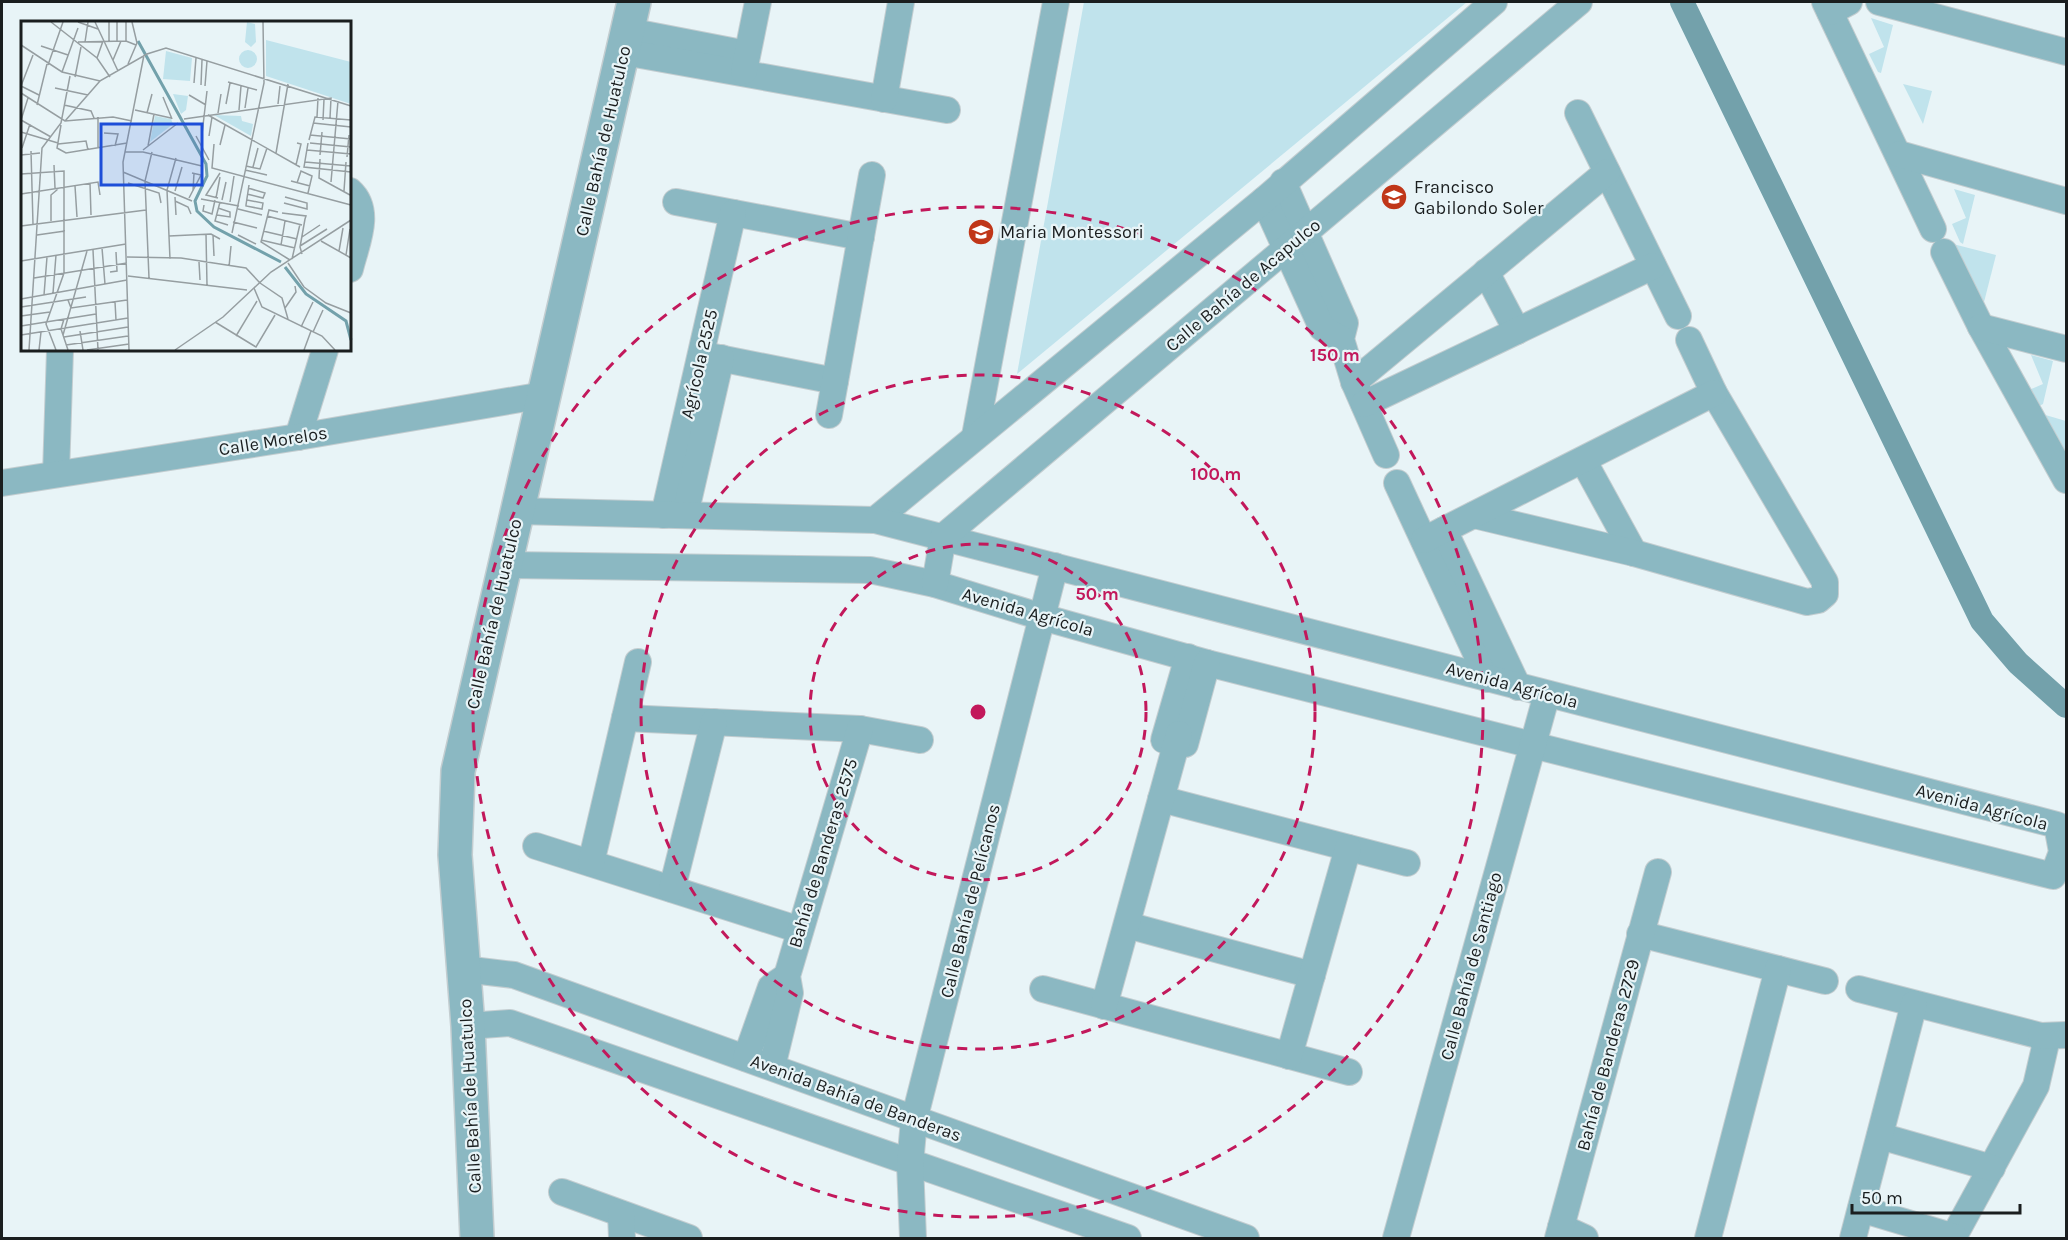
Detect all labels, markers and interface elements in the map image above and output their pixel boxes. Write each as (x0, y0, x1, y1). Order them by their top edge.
inset map (21, 21, 351, 351)
street label: Calle Bahía de Huatulco (570, 44, 636, 238)
place label: Francisco Gabilondo Soler (1414, 176, 1544, 219)
school or university icon: Francisco Gabilondo Soler (1379, 182, 1409, 212)
street label: Calle Bahía de Acapulco (1161, 214, 1325, 356)
school or university icon: Maria Montessori (966, 217, 996, 247)
place label: Maria Montessori (1000, 221, 1144, 243)
street label: Agrícola 2525 (676, 307, 722, 421)
text: 150 m (1310, 344, 1360, 366)
street label: Calle Morelos (217, 422, 329, 460)
text: 100 m (1191, 463, 1241, 485)
street label: Calle Bahía de Huatulco (461, 517, 527, 711)
street label: Avenida Agrícola (960, 583, 1096, 641)
text: 50 m (1075, 583, 1119, 605)
street label: Avenida Agrícola (1444, 657, 1580, 713)
centre of rings (968, 702, 988, 722)
street label: Bahía de Banderas 2575 (784, 756, 862, 950)
street label: Avenida Agrícola (1914, 779, 2050, 835)
street label: Calle Bahía de Pelícanos (935, 802, 1005, 1000)
street label: Calle Bahía de Santiago (1435, 869, 1507, 1063)
street label: Bahía de Banderas 2729 (1572, 957, 1644, 1153)
street label: Calle Bahía de Huatulco (454, 998, 486, 1194)
street label: Avenida Bahía de Banderas (748, 1050, 964, 1146)
scale bar (1852, 1177, 2020, 1215)
text: 50 m (1861, 1187, 1903, 1209)

